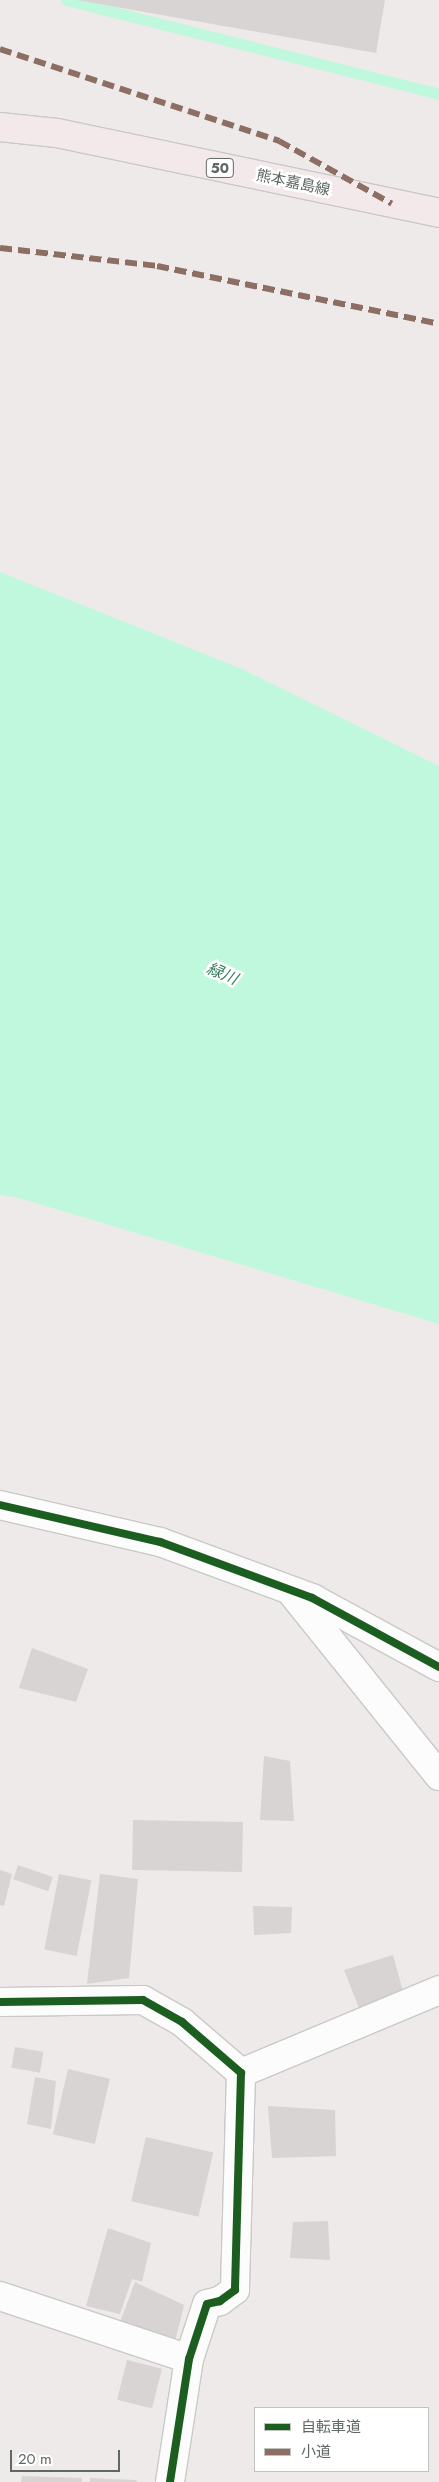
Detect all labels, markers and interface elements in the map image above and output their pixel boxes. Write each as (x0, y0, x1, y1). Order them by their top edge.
road number: 50 (205, 156, 235, 180)
street label: 熊本嘉島線 (254, 166, 332, 200)
water label: 緑川 (204, 959, 240, 989)
legend (254, 2407, 429, 2472)
text: 自転車道 (301, 2416, 361, 2438)
scale bar (12, 2440, 122, 2472)
text: 小道 (301, 2441, 331, 2463)
text: 20 m (18, 2448, 52, 2470)

